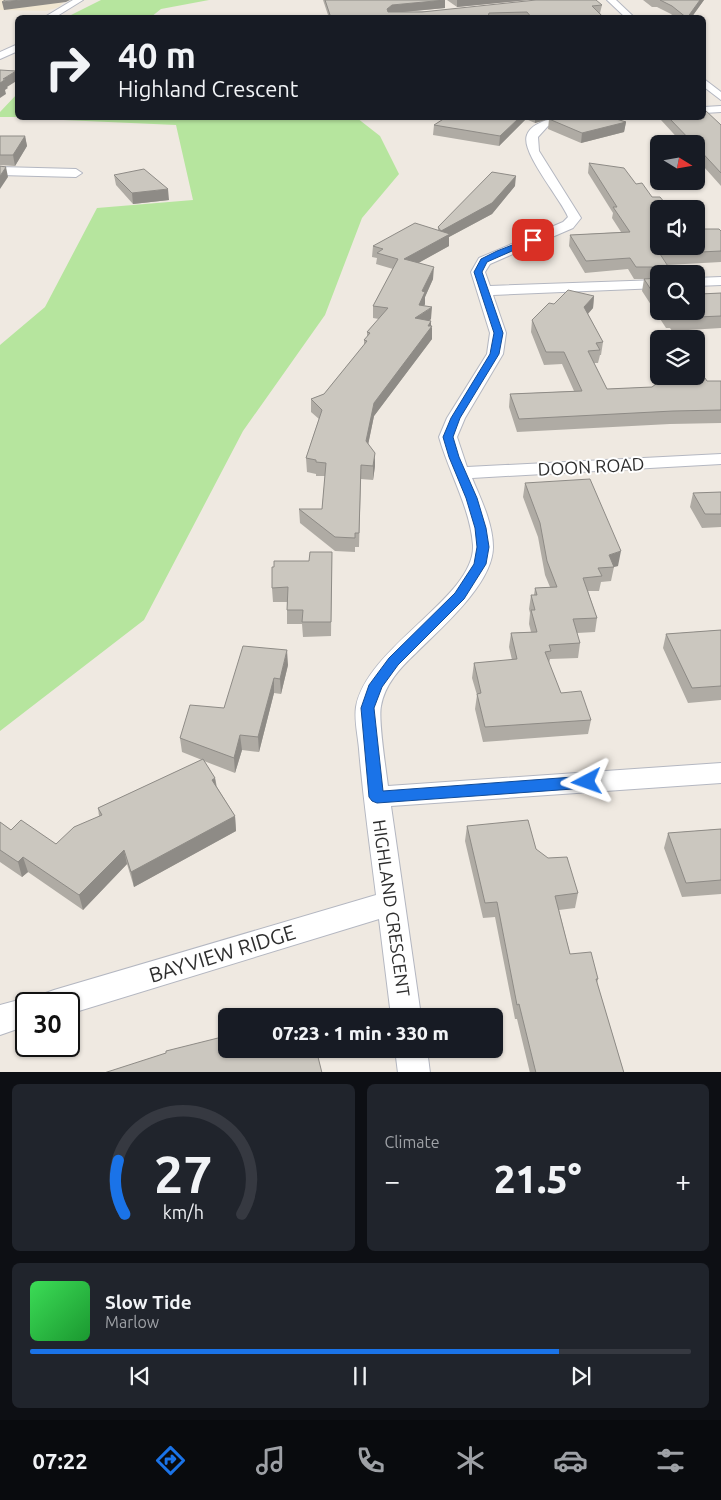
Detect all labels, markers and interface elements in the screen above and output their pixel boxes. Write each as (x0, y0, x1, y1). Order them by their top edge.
icon: right (35, 35, 100, 100)
text: 40 m (118, 35, 196, 75)
text: Highland Crescent (118, 76, 299, 101)
north arrow (650, 135, 705, 190)
map controls (650, 135, 705, 385)
button: sound (650, 200, 705, 255)
pin (512, 219, 554, 261)
icon: arrive (519, 226, 547, 254)
button: search (650, 265, 705, 320)
button: layers (650, 330, 705, 385)
street label: DOON ROAD (537, 453, 645, 479)
position arrow (560, 755, 612, 807)
street label: HIGHLAND CRESCENT (370, 818, 414, 998)
street label: BAYVIEW RIDGE (146, 919, 298, 987)
speed limit sign: 30 (15, 992, 80, 1057)
text: 07:23 · 1 min · 330 m (272, 1022, 449, 1044)
text: Climate (385, 1133, 440, 1151)
text: 27 (154, 1145, 213, 1203)
text: 21.5° (494, 1158, 581, 1200)
text: − (385, 1165, 400, 1196)
text: + (675, 1165, 691, 1196)
text: km/h (163, 1202, 204, 1222)
text: Slow Tide (105, 1291, 192, 1313)
text: Marlow (105, 1313, 159, 1331)
icon: previous (126, 1362, 154, 1390)
icon: pause (346, 1362, 374, 1390)
icon: next (567, 1362, 595, 1390)
icon: directions (153, 1443, 188, 1478)
icon: music (253, 1443, 288, 1478)
icon: phone (353, 1443, 388, 1478)
icon: climate (453, 1443, 488, 1478)
icon: car (553, 1443, 588, 1478)
icon: filters (653, 1443, 688, 1478)
text: 07:22 (33, 1448, 88, 1473)

